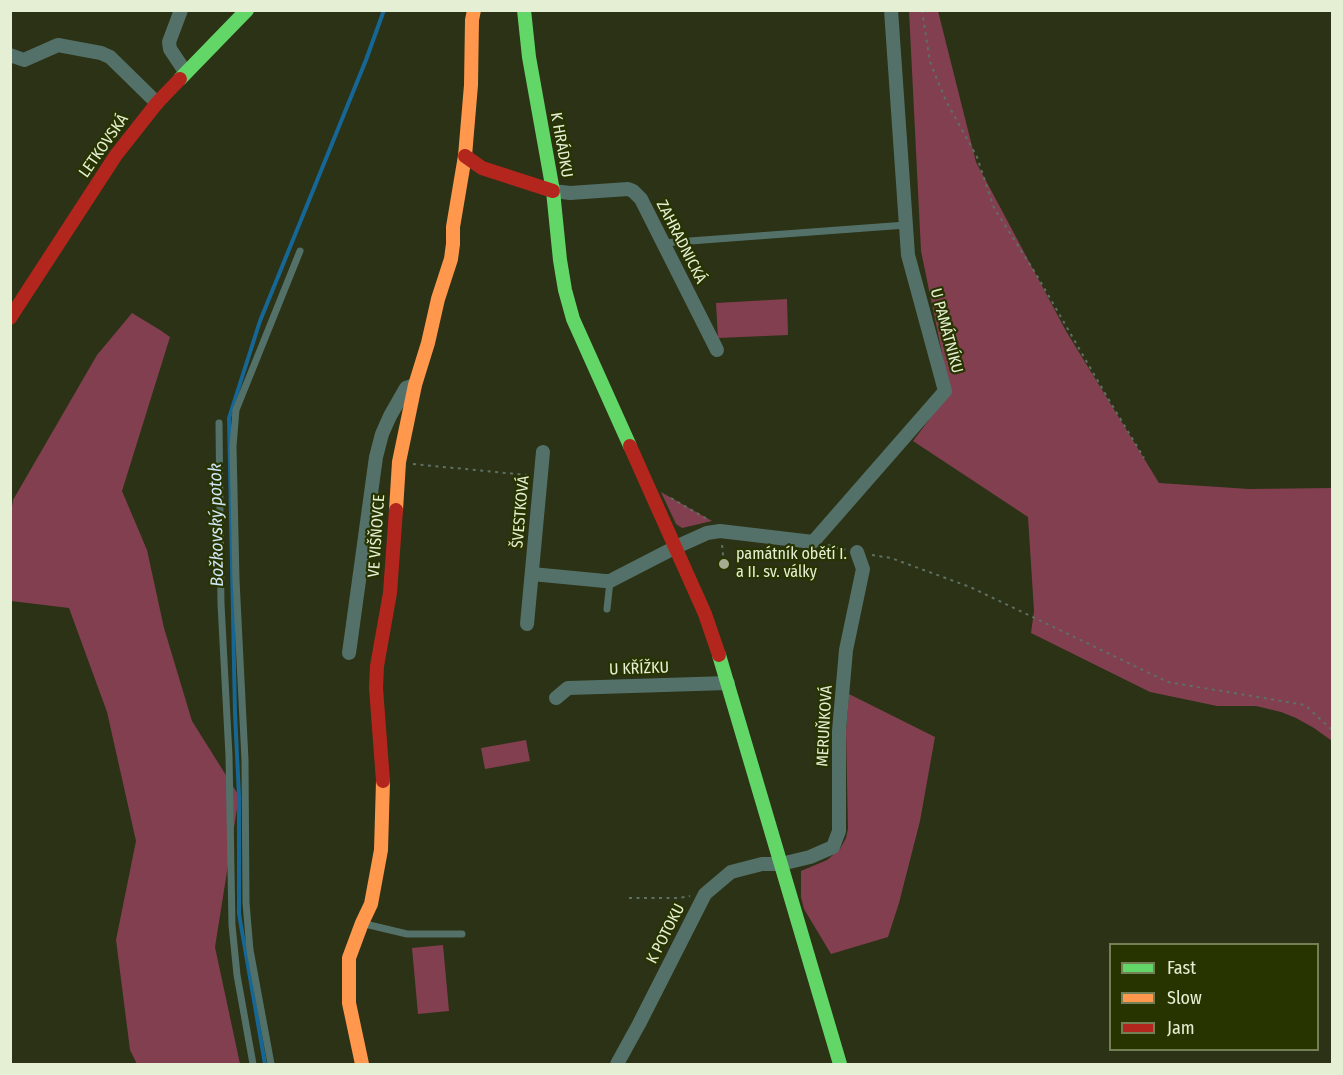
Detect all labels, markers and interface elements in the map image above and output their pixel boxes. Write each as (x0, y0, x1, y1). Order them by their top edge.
street label: LETKOVSKÁ (75, 111, 133, 181)
street label: K HRÁDKU (546, 111, 576, 179)
street label: ZAHRADNICKÁ (652, 197, 710, 287)
street label: U PAMÁTNÍKU (925, 286, 967, 376)
water label: Božkovský potok (205, 463, 229, 587)
street label: ŠVESTKOVÁ (508, 475, 534, 549)
street label: VE VIŠŇOVCE (365, 494, 389, 578)
place label: památník obětí I. a II. sv. války (736, 545, 847, 583)
marker: památník obětí I. a II. sv. války (717, 557, 731, 571)
street label: U KŘÍŽKU (609, 658, 669, 680)
street label: MERUŇKOVÁ (813, 685, 837, 767)
street label: K POTOKU (643, 901, 689, 967)
legend (1109, 943, 1319, 1051)
text: Fast (1167, 957, 1196, 979)
text: Slow (1167, 987, 1202, 1009)
text: Jam (1167, 1017, 1195, 1039)

